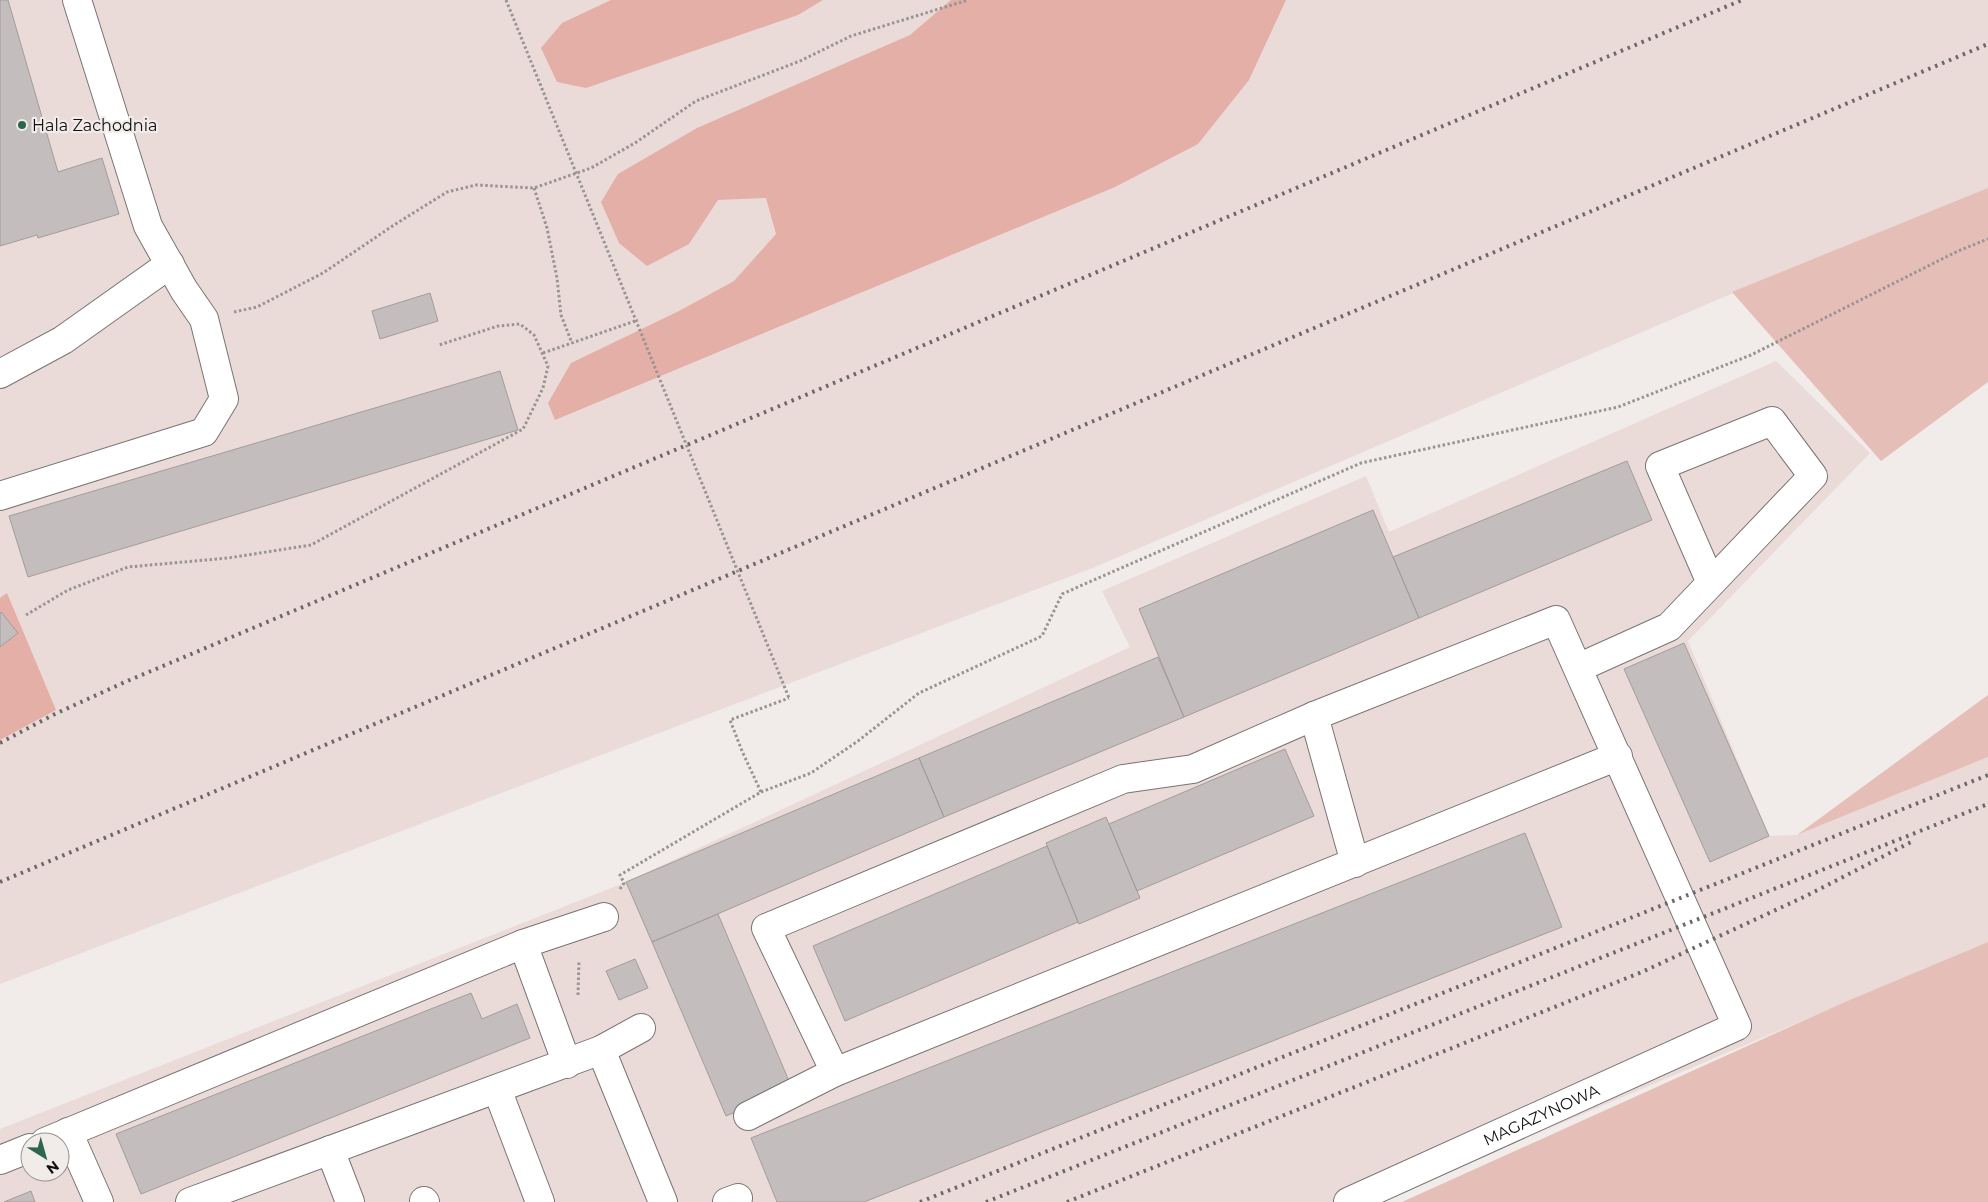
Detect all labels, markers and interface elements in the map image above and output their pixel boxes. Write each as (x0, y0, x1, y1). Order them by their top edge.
place label: Hala Zachodnia (32, 116, 157, 135)
marker: Hala Zachodnia (16, 119, 28, 131)
street label: MAGAZYNOWA (1480, 1080, 1603, 1150)
north arrow (20, 1132, 70, 1182)
text: N (43, 1157, 63, 1178)

